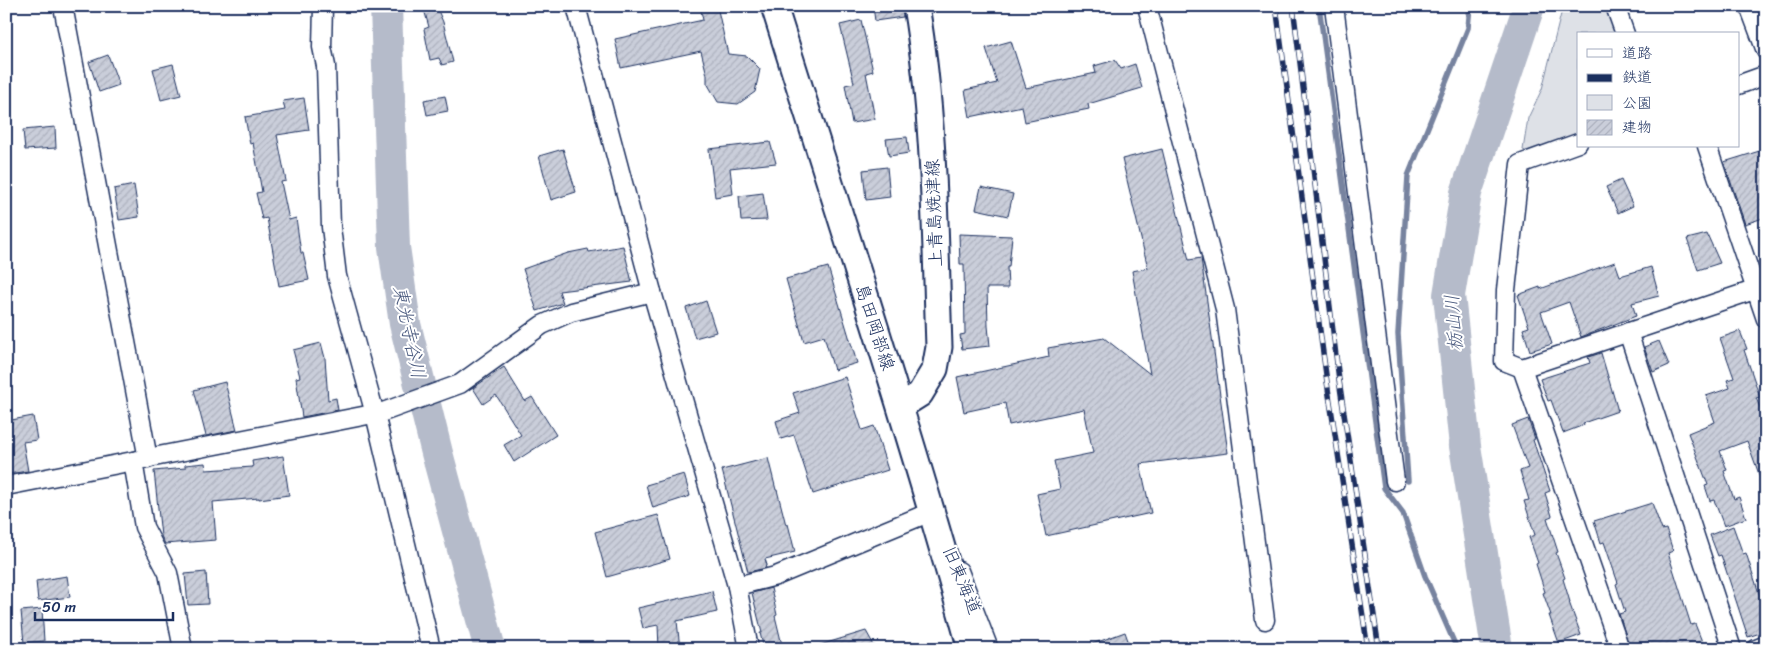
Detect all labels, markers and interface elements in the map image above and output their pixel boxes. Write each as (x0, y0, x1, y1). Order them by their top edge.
legend (1577, 32, 1740, 148)
text: 道路 (1622, 40, 1652, 66)
text: 鉄道 (1622, 64, 1652, 90)
text: 公園 (1622, 90, 1652, 116)
text: 建物 (1622, 114, 1652, 140)
street label: 上青島焼津線 (916, 158, 952, 268)
street label: 島田岡部線 (846, 279, 904, 375)
water label: 東光寺谷川 (383, 282, 436, 382)
water label: 栃山川 (1435, 293, 1472, 353)
street label: 旧東海道 (933, 541, 991, 619)
scale bar (35, 590, 172, 622)
text: 50 m (42, 594, 77, 620)

